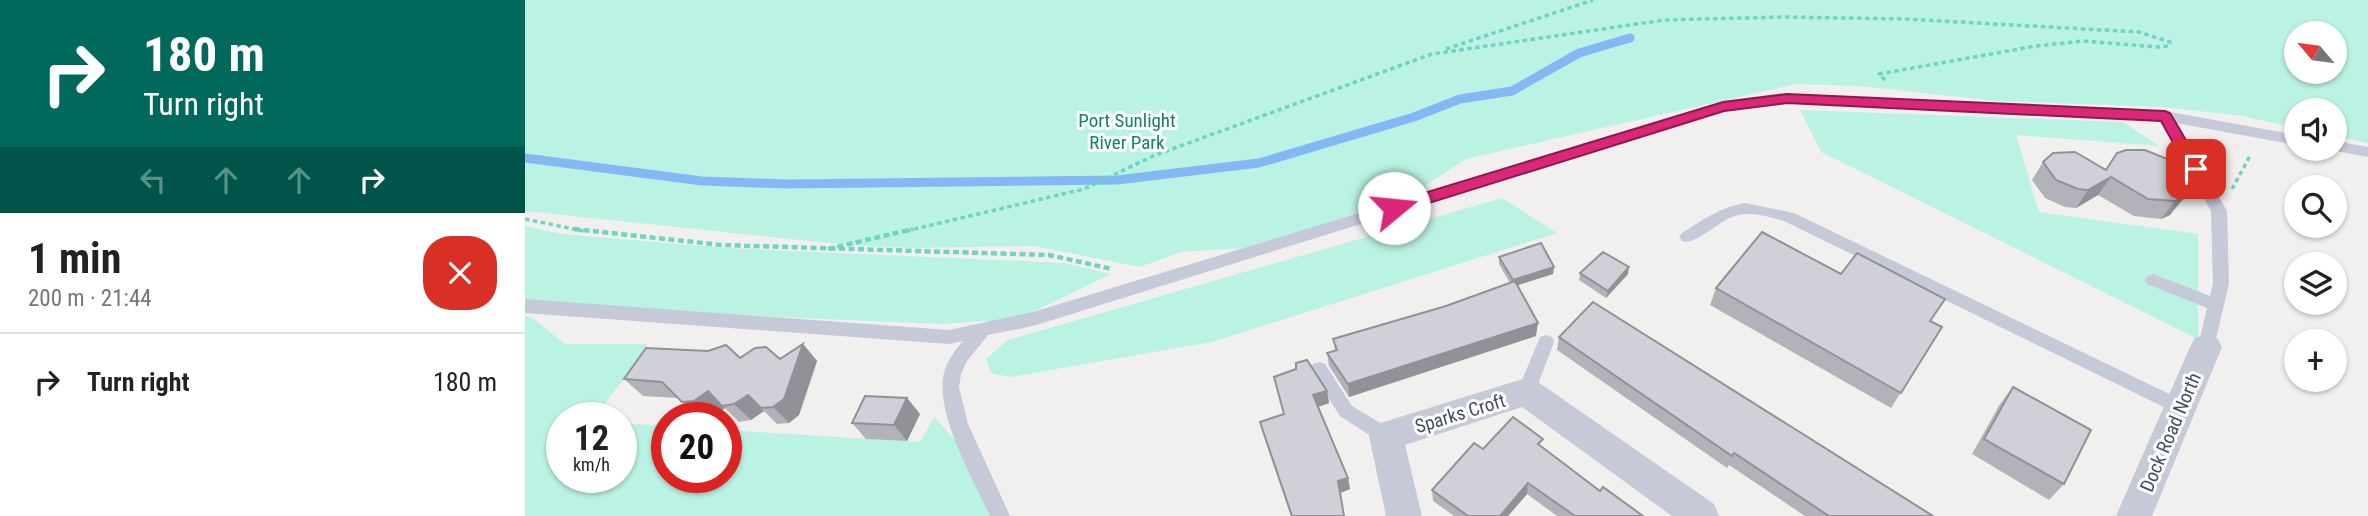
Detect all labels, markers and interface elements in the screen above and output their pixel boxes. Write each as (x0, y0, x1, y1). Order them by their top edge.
north arrow (2284, 21, 2347, 84)
map controls (2284, 21, 2347, 392)
text: 180 m (143, 26, 265, 83)
icon: right (28, 28, 119, 119)
text: Turn right (143, 85, 264, 123)
button: sound (2284, 98, 2347, 161)
park label: Port Sunlight River Park (1078, 109, 1176, 154)
pin (2166, 139, 2226, 199)
icon: arrive (2177, 150, 2215, 188)
icon: left (134, 161, 172, 199)
icon: ahead (207, 161, 245, 199)
icon: ahead (280, 161, 318, 199)
icon: right (353, 161, 391, 199)
position arrow (1357, 171, 1431, 245)
button: search (2284, 175, 2347, 238)
text: 1 min (28, 234, 121, 283)
button: close (423, 236, 497, 310)
button: layers (2284, 252, 2347, 315)
text: 200 m · 21:44 (28, 285, 152, 312)
button: + (2284, 329, 2347, 392)
icon: right (28, 363, 66, 401)
text: Turn right (87, 367, 189, 397)
text: 180 m (433, 367, 497, 397)
street label: Dock Road North (2135, 369, 2206, 495)
street label: Sparks Croft (1412, 389, 1508, 438)
speed limit sign: 20 (651, 402, 742, 493)
text: 12 (574, 418, 609, 459)
text: km/h (573, 454, 610, 475)

